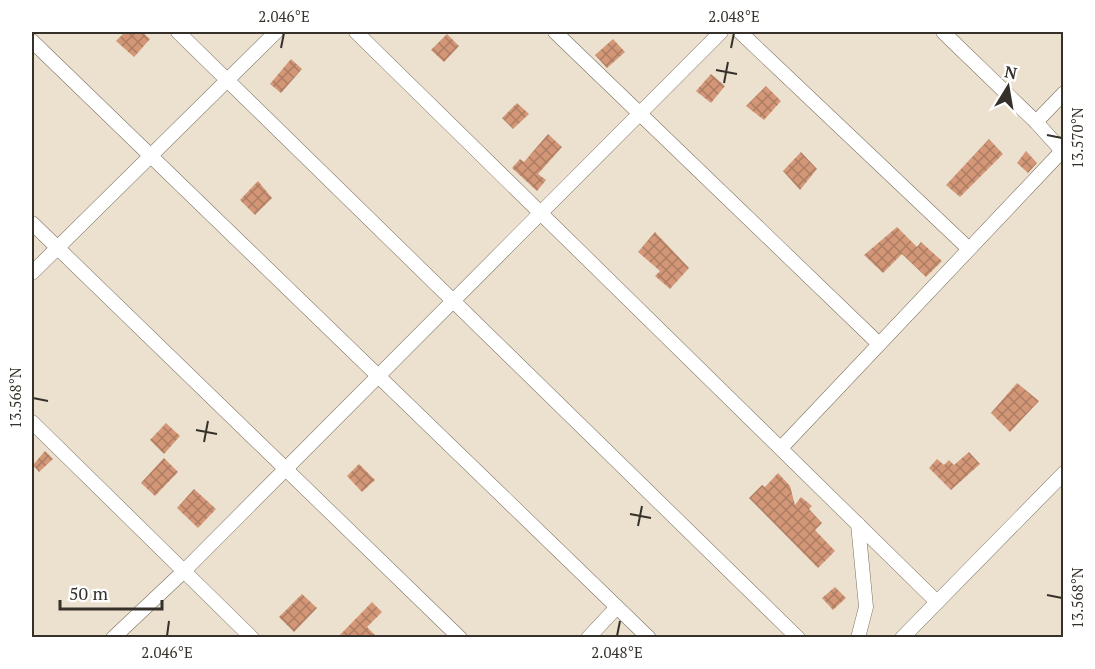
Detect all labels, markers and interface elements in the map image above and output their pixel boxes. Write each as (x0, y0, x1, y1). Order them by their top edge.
text: 2.046°E (258, 6, 310, 26)
text: 2.048°E (708, 6, 760, 26)
north arrow (978, 57, 1038, 117)
text: N (1003, 60, 1019, 84)
text: 13.570°N (1067, 107, 1087, 169)
text: 13.568°N (5, 367, 25, 429)
text: 13.568°N (1067, 567, 1087, 629)
scale bar (60, 573, 162, 611)
text: 50 m (69, 581, 109, 605)
text: 2.046°E (141, 642, 193, 662)
text: 2.048°E (591, 642, 643, 662)

